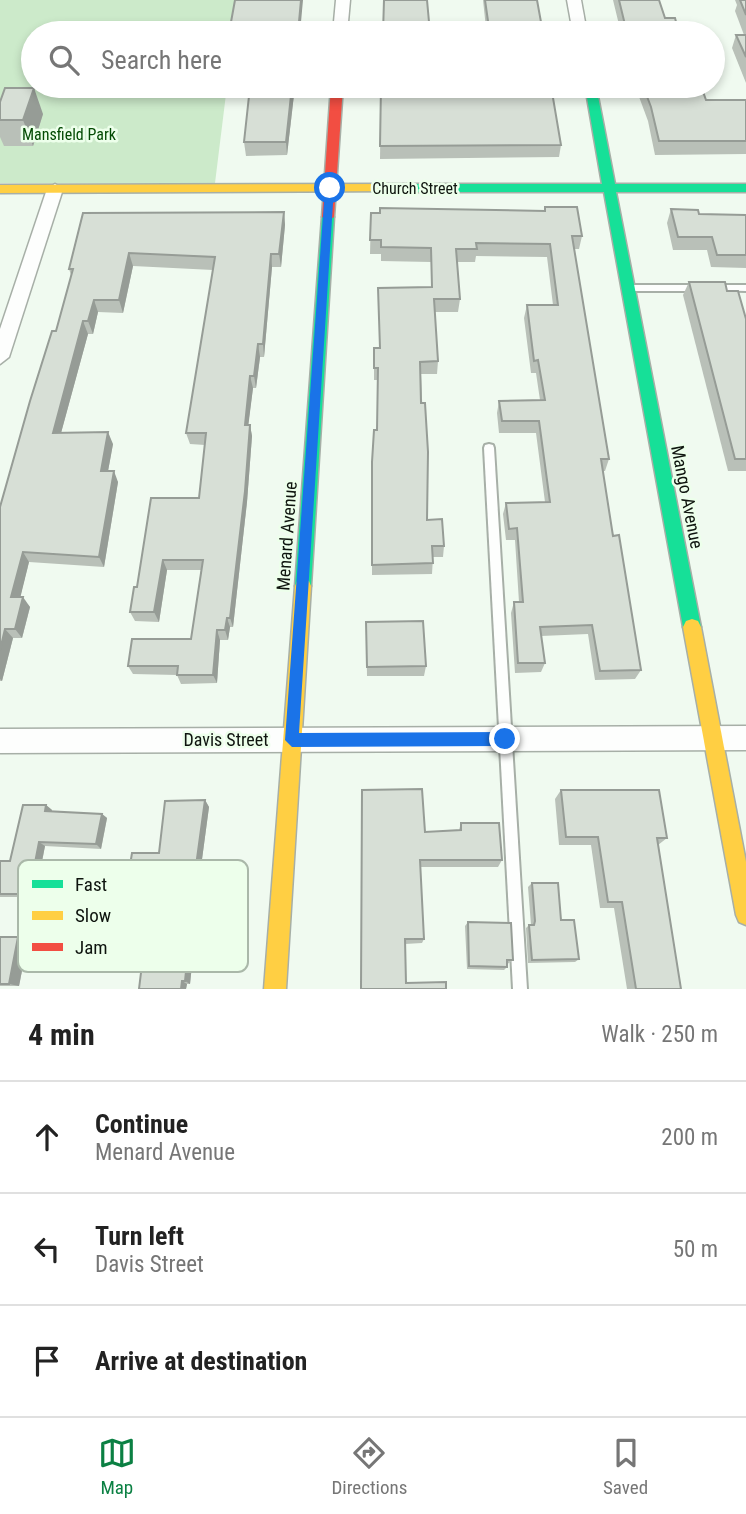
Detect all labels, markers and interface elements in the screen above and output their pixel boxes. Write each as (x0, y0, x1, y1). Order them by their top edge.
search box (21, 21, 725, 98)
icon: search (45, 41, 83, 79)
text: Search here (101, 45, 222, 75)
park label: Mansfield Park (22, 125, 117, 144)
route start (314, 172, 345, 203)
street label: Church Street (372, 179, 458, 198)
street label: Mango Avenue (667, 443, 708, 550)
street label: Menard Avenue (272, 481, 301, 591)
route end (489, 723, 520, 754)
street label: Davis Street (183, 729, 269, 750)
legend (18, 860, 248, 972)
text: Fast (75, 873, 107, 896)
text: Slow (75, 904, 111, 927)
text: Jam (75, 936, 108, 959)
text: 4 min (28, 1017, 95, 1052)
text: Walk · 250 m (601, 1021, 718, 1048)
text: Continue (95, 1109, 188, 1139)
icon: ahead (28, 1118, 66, 1156)
text: 200 m (661, 1124, 718, 1151)
text: Menard Avenue (95, 1139, 235, 1166)
text: Turn left (95, 1221, 184, 1251)
icon: left (28, 1230, 66, 1268)
text: 50 m (673, 1236, 718, 1263)
text: Davis Street (95, 1251, 204, 1278)
icon: arrive (28, 1342, 66, 1380)
text: Arrive at destination (95, 1346, 307, 1376)
tab: Map (98, 1434, 136, 1499)
tab: Directions (331, 1434, 407, 1499)
tab: Saved (603, 1434, 648, 1499)

